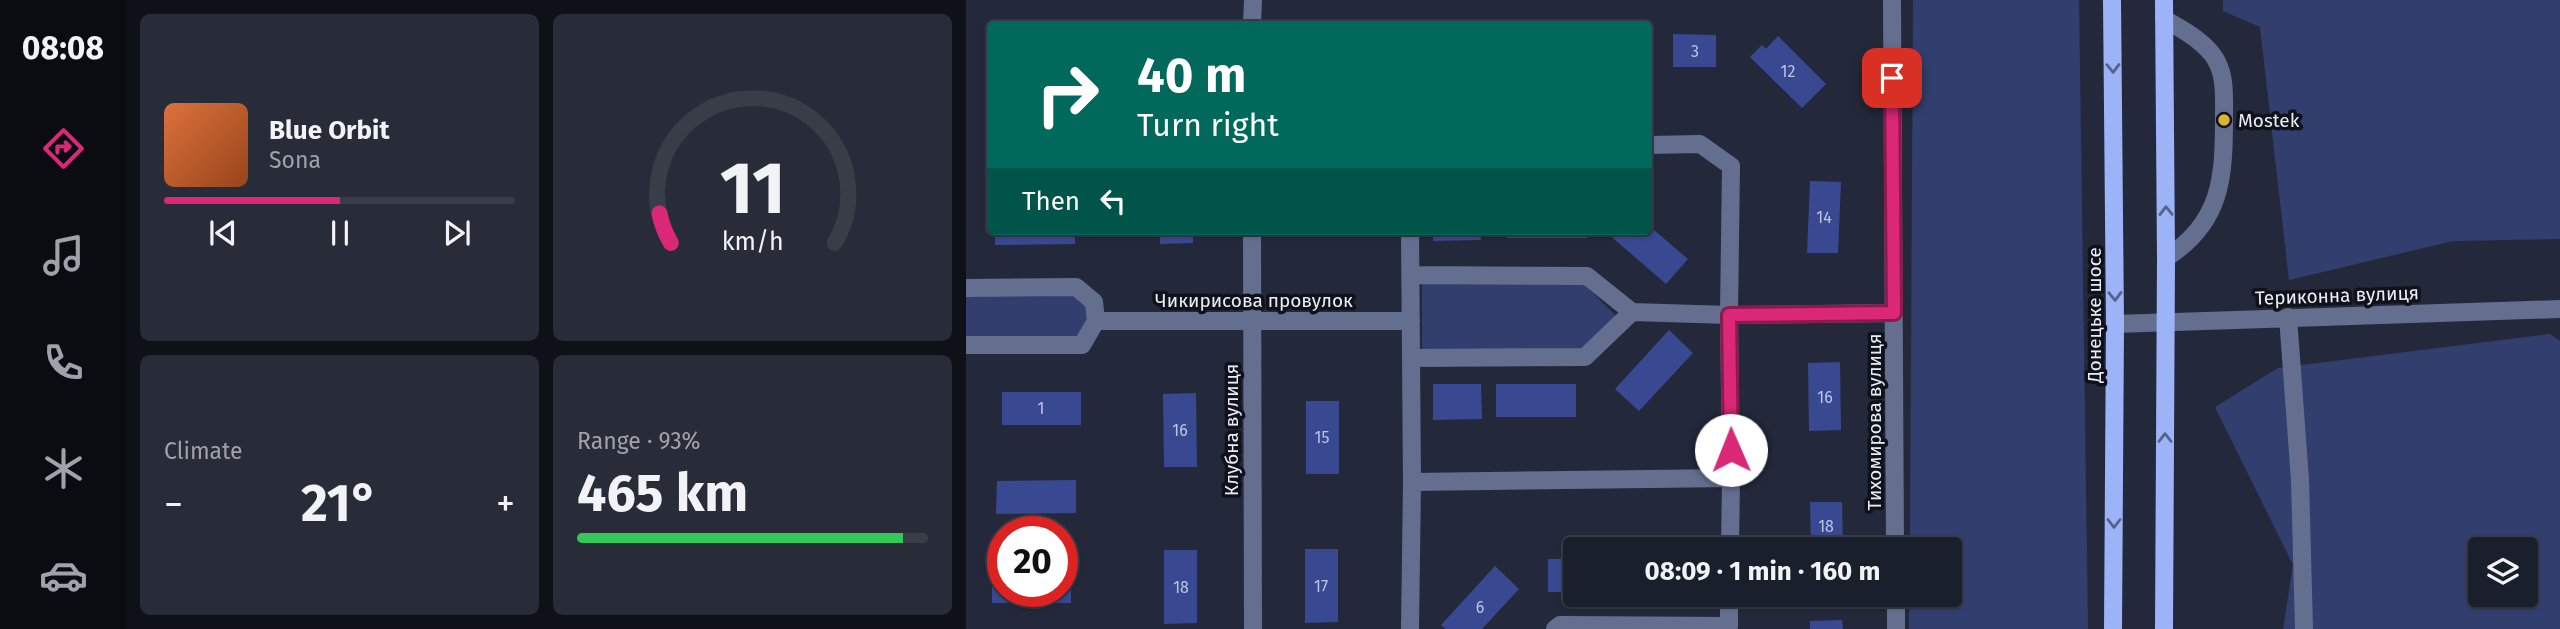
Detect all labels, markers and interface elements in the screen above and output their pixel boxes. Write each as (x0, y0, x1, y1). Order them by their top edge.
text: 08:08 (22, 29, 104, 67)
house number: 3 (1691, 42, 1699, 61)
text: 40 m (1137, 46, 1246, 105)
pin (1862, 48, 1922, 108)
icon: right (1022, 49, 1113, 140)
icon: arrive (1873, 59, 1911, 97)
house number: 12 (1781, 62, 1795, 81)
one-way arrow (2105, 63, 2121, 74)
text: Turn right (1137, 106, 1279, 144)
place label: Mostek (2238, 109, 2300, 132)
marker: Mostek (2216, 112, 2232, 128)
text: Blue Orbit (269, 115, 389, 146)
icon: directions (39, 124, 88, 173)
text: Sona (269, 146, 321, 174)
text: 11 (719, 146, 786, 233)
icon: left (1094, 182, 1132, 220)
text: Then (1022, 186, 1080, 217)
one-way arrow (2158, 205, 2173, 216)
house number: 14 (1816, 208, 1832, 227)
icon: previous (204, 214, 242, 252)
icon: pause (321, 214, 359, 252)
icon: next (438, 214, 476, 252)
text: km/h (722, 227, 783, 257)
icon: music (39, 231, 88, 280)
street label: Донецьке шосе (2083, 247, 2106, 384)
street label: Териконна вулиця (2255, 281, 2419, 310)
street label: Чикирисова провулок (1155, 289, 1353, 312)
one-way arrow (2107, 291, 2123, 301)
street label: Тихомирова вулиця (1863, 334, 1886, 510)
icon: phone (39, 338, 88, 387)
street label: Клубна вулиця (1220, 364, 1243, 496)
house number: 16 (1817, 388, 1833, 407)
house number: 1 (1038, 399, 1044, 418)
position arrow (1694, 413, 1768, 487)
house number: 16 (1172, 421, 1188, 440)
text: Range · 93% (577, 427, 701, 455)
house number: 15 (1315, 428, 1329, 447)
one-way arrow (2157, 433, 2173, 443)
text: Climate (164, 437, 243, 465)
icon: climate (39, 444, 88, 493)
text: 465 km (577, 462, 748, 525)
text: 21° (301, 472, 378, 535)
text: − (164, 481, 183, 527)
text: + (496, 481, 515, 527)
speed limit sign: 20 (987, 516, 1078, 607)
house number: 18 (1818, 517, 1834, 536)
one-way arrow (2106, 518, 2122, 529)
map controls (2468, 537, 2538, 607)
button: layers (2468, 537, 2538, 607)
icon: car (39, 551, 88, 600)
text: 08:09 · 1 min · 160 m (1645, 556, 1880, 587)
house number: 17 (1314, 577, 1328, 596)
house number: 18 (1173, 578, 1189, 597)
house number: 6 (1476, 598, 1484, 617)

